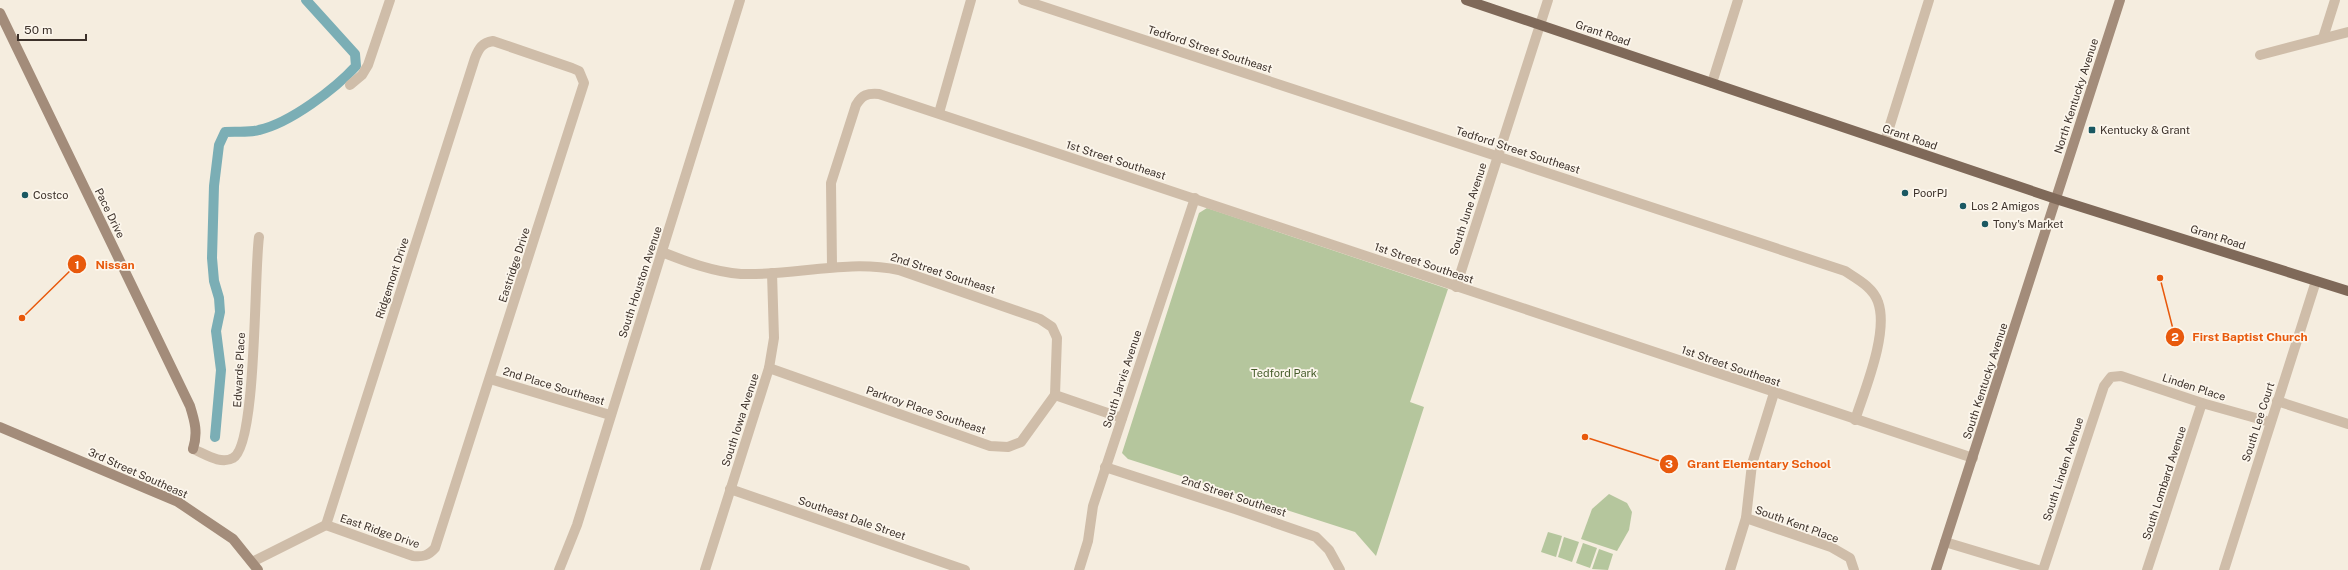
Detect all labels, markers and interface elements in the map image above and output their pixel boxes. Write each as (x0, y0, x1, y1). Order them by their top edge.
scale bar (18, 16, 86, 42)
street label: Grant Road (1574, 18, 1632, 48)
text: 50 m (24, 23, 52, 37)
street label: Tedford Street Southeast (1146, 23, 1274, 75)
street label: North Kentucky Avenue (2052, 37, 2100, 155)
street label: Grant Road (1881, 122, 1939, 152)
street label: Tedford Street Southeast (1454, 124, 1582, 176)
place label: Kentucky & Grant (2100, 124, 2190, 136)
marker: Kentucky & Grant (2087, 125, 2097, 135)
street label: 1st Street Southeast (1065, 138, 1167, 182)
street label: South June Avenue (1447, 161, 1489, 257)
street label: Pace Drive (93, 186, 127, 240)
place label: PoorPJ (1913, 187, 1947, 199)
marker: PoorPJ (1900, 188, 1910, 198)
place label: Costco (33, 189, 68, 201)
marker: Costco (20, 190, 30, 200)
place label: Los 2 Amigos (1971, 200, 2040, 212)
marker: Los 2 Amigos (1958, 201, 1968, 211)
place label: Tony's Market (1993, 218, 2064, 230)
marker: Tony's Market (1980, 219, 1990, 229)
street label: Grant Road (2189, 222, 2247, 252)
street label: South Houston Avenue (616, 225, 664, 339)
street label: Eastridge Drive (496, 226, 532, 304)
street label: Ridgemont Drive (373, 236, 411, 320)
street label: 1st Street Southeast (1373, 240, 1475, 286)
street label: 2nd Street Southeast (889, 250, 997, 296)
callout: Nissan (67, 252, 142, 276)
text: 1 (74, 258, 80, 272)
text: Nissan (95, 258, 135, 272)
street label: South Kentucky Avenue (1960, 321, 2010, 441)
callout: First Baptist Church (2165, 325, 2316, 349)
street label: South Jarvis Avenue (1100, 328, 1144, 430)
text: 2 (2171, 330, 2179, 344)
text: First Baptist Church (2192, 330, 2308, 344)
street label: Edwards Place (231, 332, 247, 408)
street label: 1st Street Southeast (1680, 343, 1782, 389)
street label: 2nd Place Southeast (502, 365, 606, 407)
park label: Tedford Park (1251, 367, 1317, 379)
street label: Linden Place (2161, 371, 2227, 403)
street label: South Iowa Avenue (719, 372, 761, 468)
street label: South Lee Court (2239, 381, 2277, 463)
street label: Parkroy Place Southeast (864, 384, 988, 436)
street label: South Linden Avenue (2041, 416, 2085, 522)
street label: South Lombard Avenue (2140, 425, 2188, 541)
street label: 3rd Street Southeast (86, 446, 190, 500)
callout: Grant Elementary School (1659, 452, 1839, 476)
text: 3 (1665, 457, 1673, 471)
text: Grant Elementary School (1687, 457, 1831, 471)
street label: 2nd Street Southeast (1180, 473, 1288, 519)
street label: Southeast Dale Street (797, 494, 907, 542)
street label: South Kent Place (1753, 503, 1841, 545)
street label: East Ridge Drive (339, 512, 421, 550)

